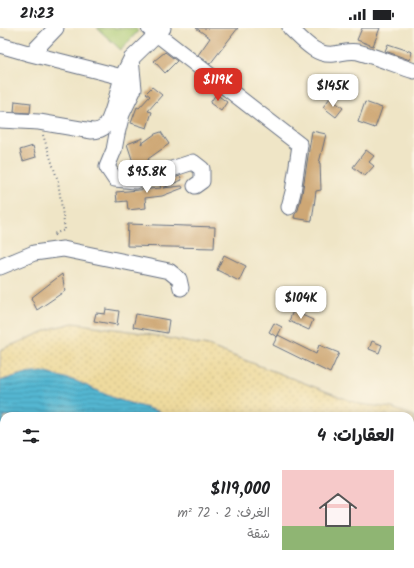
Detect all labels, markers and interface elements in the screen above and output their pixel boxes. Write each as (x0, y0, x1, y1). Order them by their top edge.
text: 21:23 (20, 2, 54, 26)
pin: $119K (190, 68, 246, 102)
text: $119K (203, 70, 233, 91)
pin: $145K (305, 74, 361, 108)
text: $145K (316, 76, 350, 97)
pin: $95.8K (114, 160, 180, 194)
text: $95.8K (127, 162, 167, 183)
pin: $104K (273, 286, 329, 320)
text: $104K (284, 288, 318, 309)
text: العقارات: 4 (317, 423, 394, 450)
icon: filters (20, 425, 42, 447)
text: $119,000 (210, 476, 270, 503)
icon: home (314, 486, 362, 534)
text: الغرف: 2 · 72 m² (177, 503, 270, 524)
text: شقة (247, 524, 270, 545)

